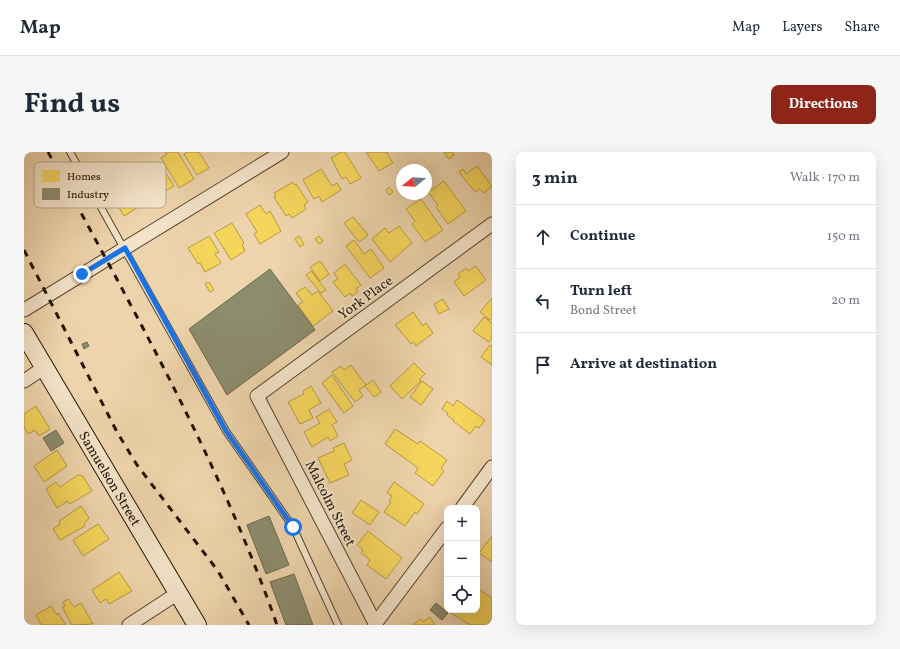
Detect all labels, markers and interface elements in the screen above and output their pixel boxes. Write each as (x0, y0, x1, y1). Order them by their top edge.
text: Map (20, 15, 61, 41)
text: Map (732, 18, 760, 37)
text: Layers (782, 18, 822, 37)
text: Share (844, 18, 880, 37)
text: Find us (24, 85, 120, 124)
button: Directions (771, 85, 876, 124)
legend (34, 162, 166, 208)
north arrow (396, 164, 432, 200)
text: 3 min (532, 167, 578, 190)
text: Walk · 170 m (790, 169, 860, 187)
text: Homes (67, 170, 101, 185)
text: Industry (67, 188, 109, 203)
icon: ahead (532, 226, 554, 248)
text: Continue (570, 226, 635, 247)
text: 150 m (827, 228, 860, 246)
route end (73, 265, 91, 283)
street label: York Place (335, 272, 397, 325)
text: Turn left (570, 281, 632, 302)
icon: left (532, 290, 554, 312)
text: 20 m (831, 292, 860, 310)
text: Bond Street (570, 302, 637, 320)
icon: arrive (532, 354, 554, 376)
text: Arrive at destination (570, 354, 717, 375)
street label: Samuelson Street (73, 428, 144, 530)
street label: Malcolm Street (300, 458, 359, 550)
map controls (444, 505, 480, 613)
button: + (444, 505, 480, 541)
route start (284, 518, 302, 536)
button: − (444, 541, 480, 577)
button: locate (444, 577, 480, 613)

